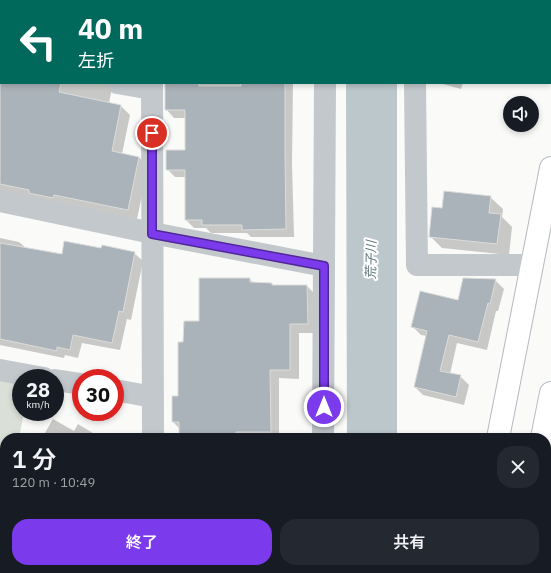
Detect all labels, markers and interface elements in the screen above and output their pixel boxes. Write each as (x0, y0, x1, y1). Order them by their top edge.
text: 40 m (78, 10, 143, 47)
icon: left (12, 16, 64, 68)
text: 左折 (78, 49, 114, 72)
map controls (503, 96, 539, 132)
button: sound (503, 96, 539, 132)
pin (135, 116, 169, 150)
icon: arrive (141, 122, 163, 144)
water label: 荒子川 (362, 238, 380, 280)
speed limit sign: 30 (72, 369, 124, 421)
text: 28 (26, 376, 50, 403)
position arrow (303, 386, 345, 428)
text: km/h (26, 398, 50, 411)
text: 1 分 (12, 443, 56, 475)
button: close (497, 446, 539, 488)
text: 120 m · 10:49 (12, 474, 95, 491)
button: 終了 (12, 519, 272, 565)
button: 共有 (280, 519, 539, 565)

